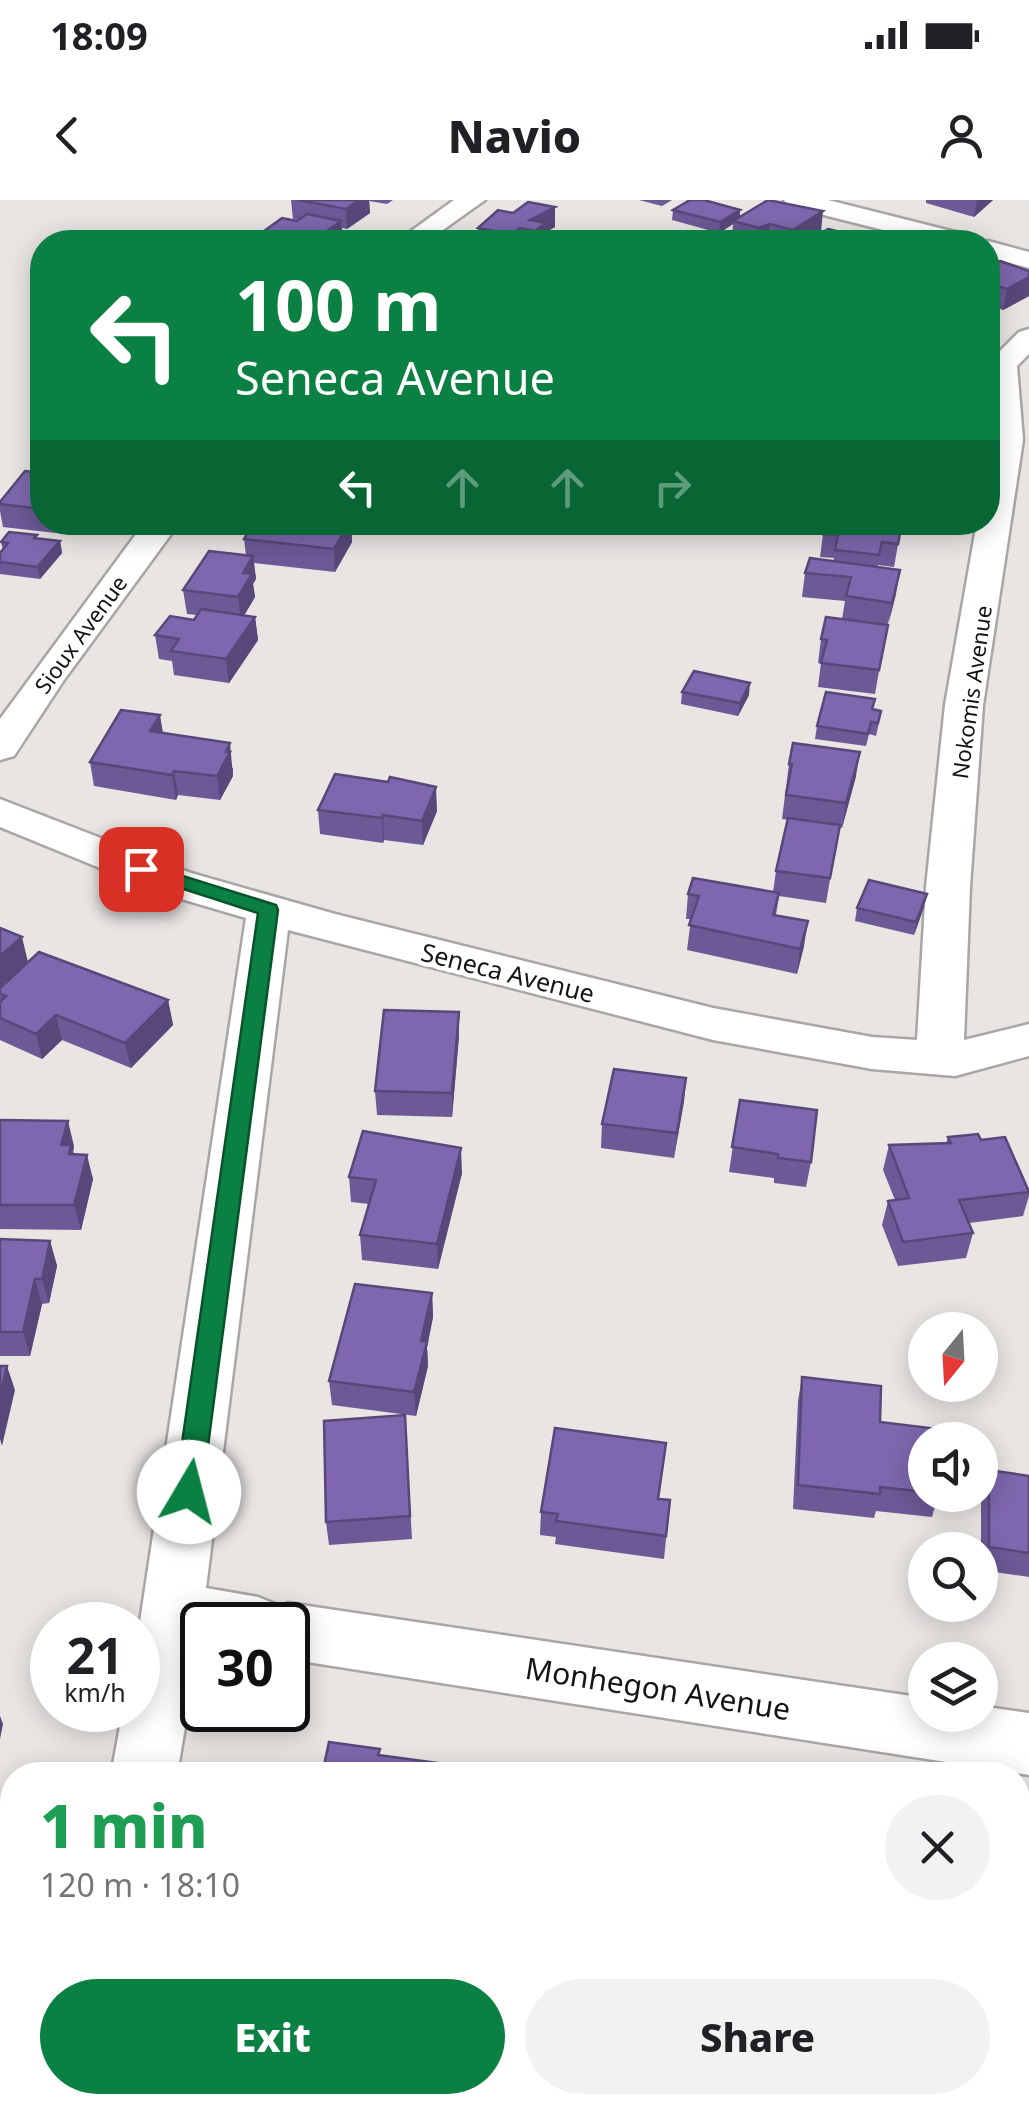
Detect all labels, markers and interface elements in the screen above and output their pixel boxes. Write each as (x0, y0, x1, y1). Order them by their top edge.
text: 18:09 (50, 9, 148, 61)
text: Navio (448, 105, 581, 166)
icon: back (40, 108, 95, 163)
icon: person (934, 108, 989, 163)
text: 100 m (235, 256, 442, 352)
icon: left (70, 270, 200, 400)
text: Seneca Avenue (235, 347, 555, 408)
icon: left (330, 460, 385, 515)
icon: ahead (435, 460, 490, 515)
icon: ahead (540, 460, 595, 515)
icon: right (645, 460, 700, 515)
street label: Sioux Avenue (27, 569, 133, 699)
street label: Nokomis Avenue (944, 603, 998, 781)
pin (99, 827, 184, 912)
icon: arrive (114, 842, 169, 897)
street label: Seneca Avenue (418, 934, 598, 1010)
north arrow (908, 1312, 998, 1402)
map controls (908, 1312, 998, 1732)
button: sound (908, 1422, 998, 1512)
position arrow (137, 1440, 241, 1544)
button: search (908, 1532, 998, 1622)
speed limit sign: 30 (180, 1602, 310, 1732)
text: 21 (66, 1621, 124, 1689)
button: layers (908, 1642, 998, 1732)
street label: Monhegon Avenue (523, 1647, 793, 1729)
text: km/h (64, 1675, 126, 1709)
text: 1 min (40, 1784, 208, 1866)
button: close (885, 1795, 990, 1900)
text: 120 m · 18:10 (40, 1863, 240, 1906)
button: Exit (40, 1979, 505, 2094)
button: Share (525, 1979, 990, 2094)

